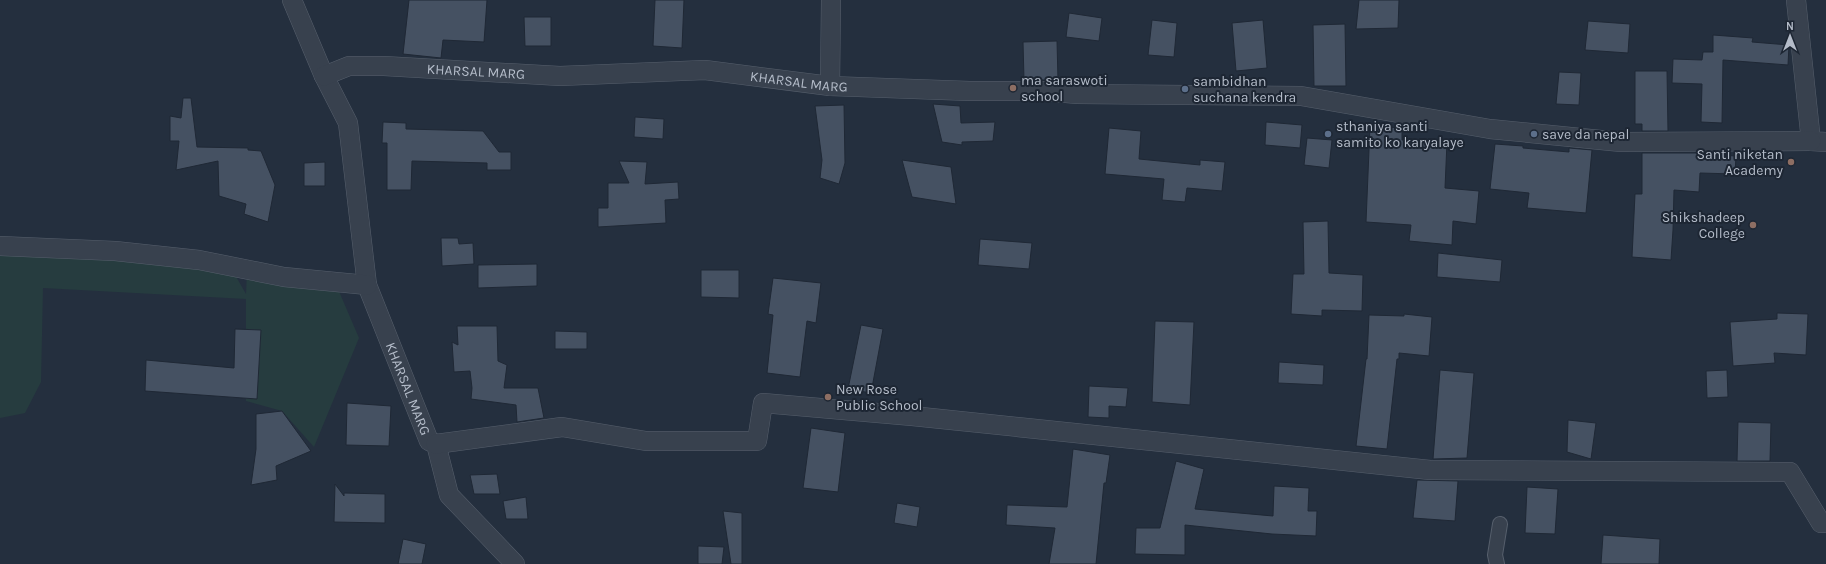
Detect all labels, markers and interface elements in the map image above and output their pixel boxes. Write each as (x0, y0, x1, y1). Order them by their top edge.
north arrow (1770, 16, 1810, 56)
text: N (1786, 20, 1794, 33)
street label: KHARSAL MARG (426, 60, 526, 83)
street label: KHARSAL MARG (749, 67, 848, 95)
place label: ma saraswoti school (1021, 72, 1108, 105)
place label: sambidhan suchana kendra (1193, 73, 1296, 106)
marker: ma saraswoti school (1008, 83, 1018, 93)
marker: sambidhan suchana kendra (1180, 84, 1190, 94)
place label: sthaniya santi samito ko karyalaye (1336, 118, 1464, 151)
place label: save da nepal (1542, 126, 1629, 143)
marker: sthaniya santi samito ko karyalaye (1323, 129, 1333, 139)
marker: save da nepal (1529, 129, 1539, 139)
place label: Santi niketan Academy (1697, 146, 1783, 179)
marker: Santi niketan Academy (1786, 157, 1796, 167)
place label: Shikshadeep College (1662, 209, 1745, 242)
marker: Shikshadeep College (1748, 220, 1758, 230)
street label: KHARSAL MARG (382, 340, 434, 438)
place label: New Rose Public School (836, 381, 923, 414)
marker: New Rose Public School (823, 392, 833, 402)

